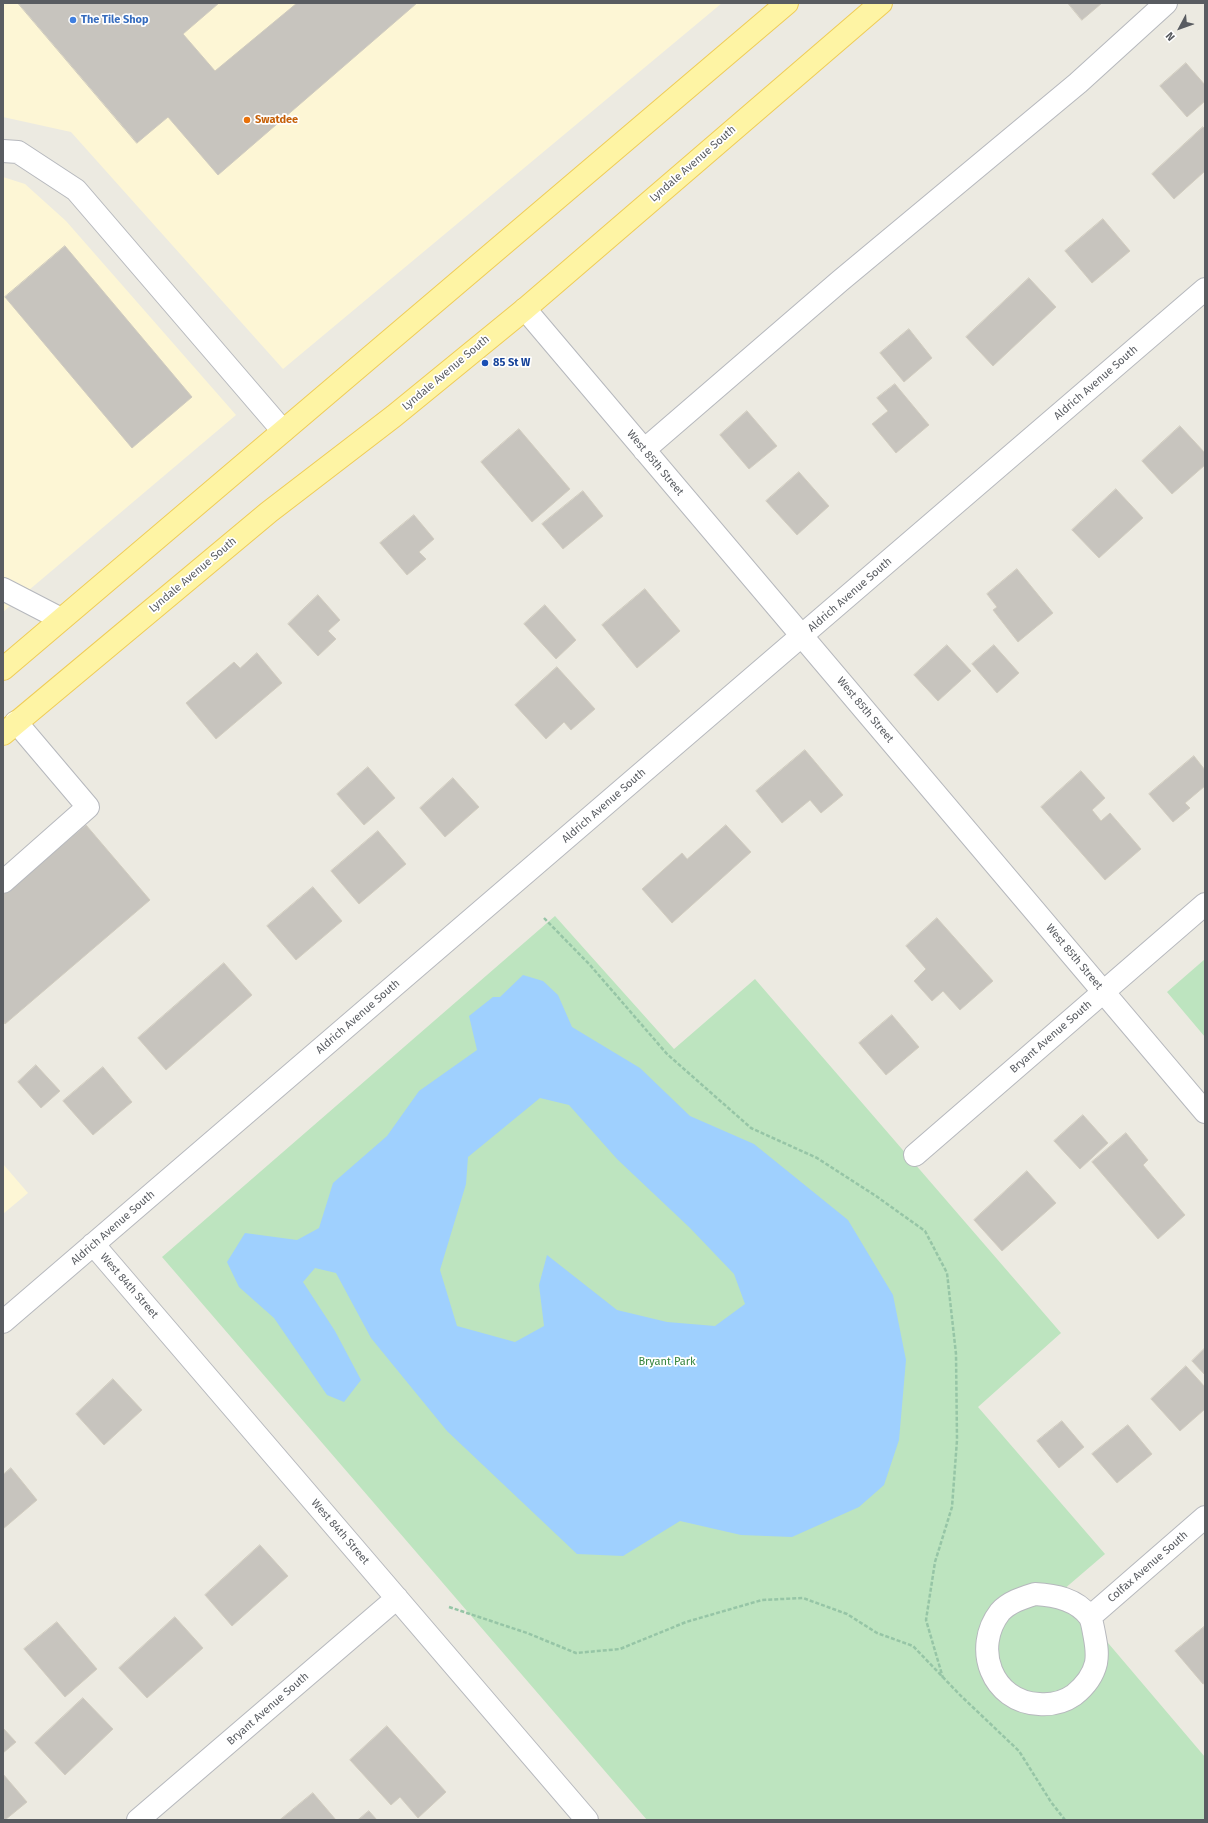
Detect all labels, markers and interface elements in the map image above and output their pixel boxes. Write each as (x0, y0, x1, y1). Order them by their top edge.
north arrow (1160, 8, 1200, 48)
place label: The Tile Shop (81, 13, 149, 27)
marker: The Tile Shop (68, 15, 78, 25)
text: N (1163, 29, 1178, 43)
place label: Swatdee (255, 113, 298, 127)
marker: Swatdee (242, 115, 252, 125)
street label: Lyndale Avenue South (647, 123, 739, 205)
street label: Lyndale Avenue South (400, 333, 492, 413)
street label: Aldrich Avenue South (1051, 343, 1141, 423)
place label: 85 St W (493, 356, 530, 370)
marker: 85 St W (480, 358, 490, 368)
street label: West 85th Street (624, 427, 686, 499)
street label: Lyndale Avenue South (147, 535, 239, 615)
street label: Aldrich Avenue South (805, 555, 895, 635)
street label: West 85th Street (834, 674, 896, 746)
street label: Aldrich Avenue South (559, 766, 649, 846)
street label: West 85th Street (1043, 921, 1105, 993)
street label: Aldrich Avenue South (313, 977, 403, 1057)
street label: Bryant Avenue South (1007, 998, 1095, 1076)
street label: Aldrich Avenue South (68, 1188, 158, 1268)
street label: West 84th Street (97, 1251, 161, 1321)
park label: Bryant Park (638, 1355, 696, 1369)
street label: West 84th Street (308, 1497, 372, 1567)
street label: Colfax Avenue South (1105, 1529, 1191, 1605)
street label: Bryant Avenue South (224, 1670, 312, 1748)

